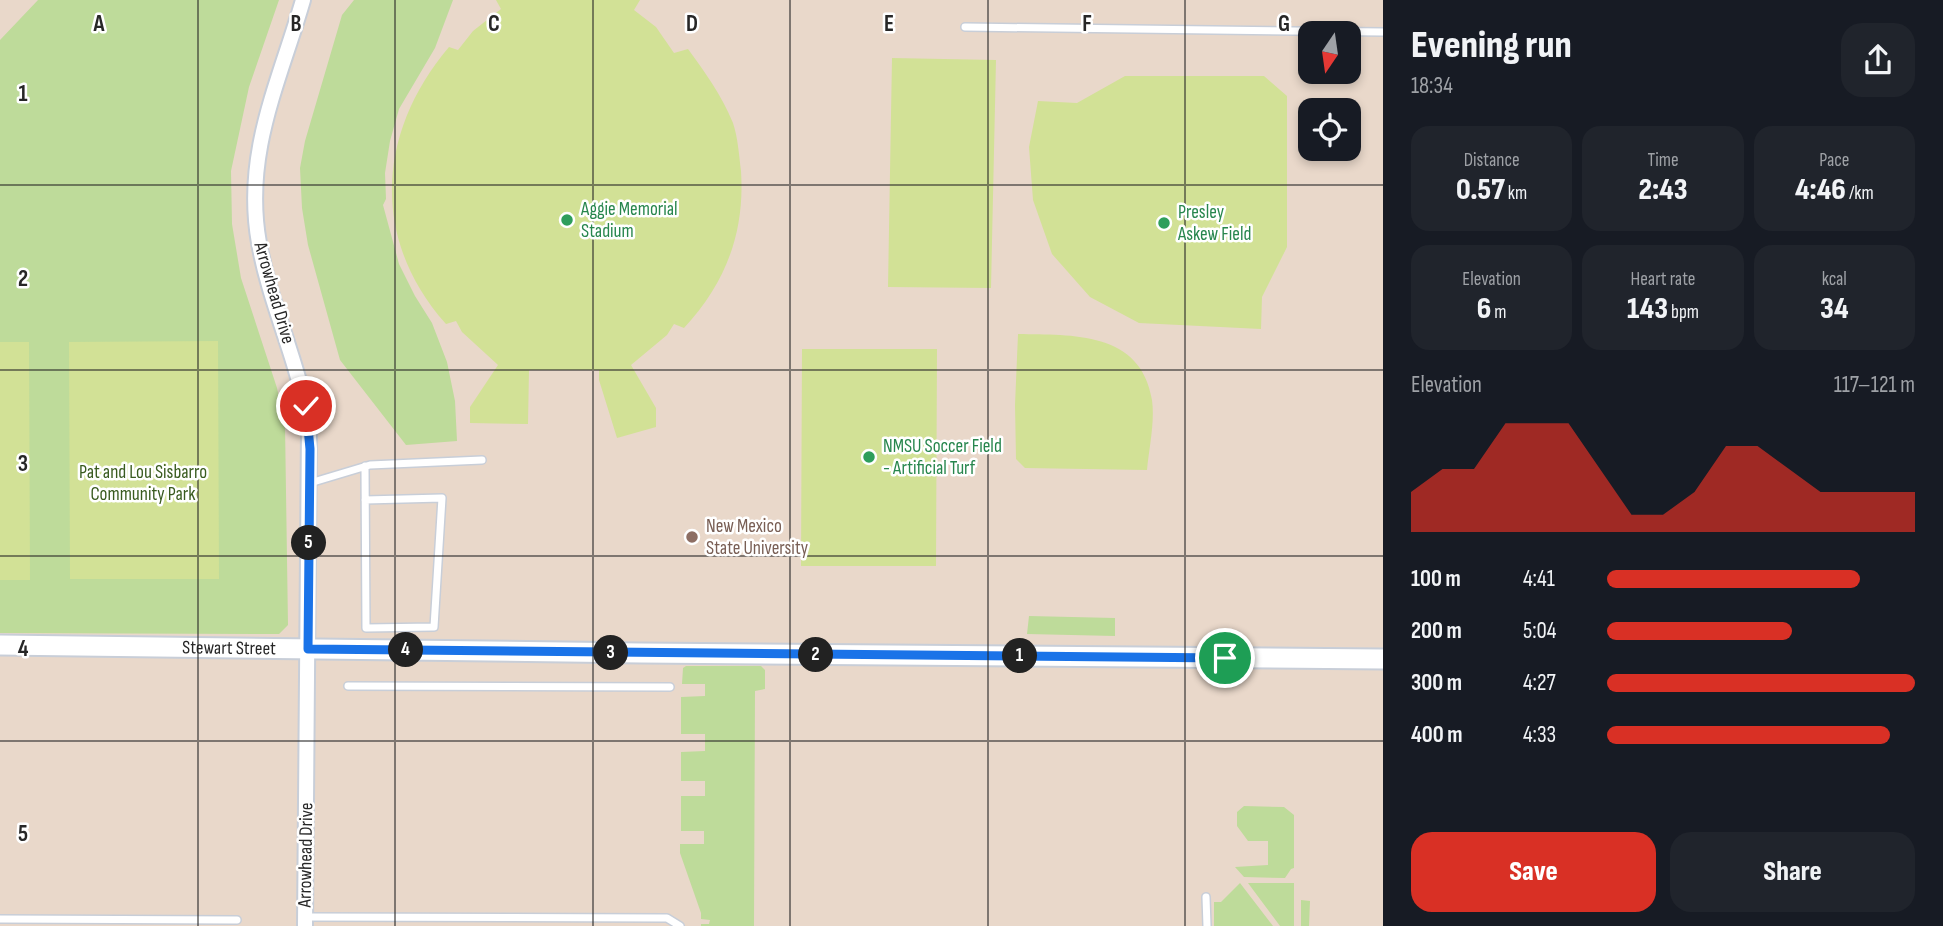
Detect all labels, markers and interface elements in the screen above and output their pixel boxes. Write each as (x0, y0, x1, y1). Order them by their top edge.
text: A (93, 10, 106, 38)
text: B (291, 10, 302, 38)
text: C (488, 10, 500, 38)
text: D (686, 10, 698, 38)
text: E (884, 10, 894, 38)
text: F (1082, 10, 1092, 38)
text: G (1278, 10, 1290, 38)
north arrow (1298, 21, 1362, 84)
map controls (1298, 21, 1361, 161)
text: Evening run (1411, 23, 1572, 68)
button: share (1841, 23, 1915, 97)
text: 18:34 (1411, 72, 1453, 100)
text: 1 (18, 80, 28, 108)
button: locate (1298, 98, 1361, 161)
text: Distance (1464, 149, 1520, 172)
text: Time (1647, 149, 1679, 172)
text: Pace (1819, 149, 1849, 172)
text: 0.57 (1456, 172, 1505, 208)
text: 2:43 (1638, 172, 1688, 208)
text: 4:46 (1795, 172, 1846, 208)
text: km (1505, 182, 1527, 205)
text: /km (1846, 182, 1874, 205)
place label: Aggie Memorial Stadium (580, 198, 678, 243)
place label: Presley Askew Field (1177, 201, 1251, 246)
marker: Aggie Memorial Stadium (559, 212, 575, 228)
marker: Presley Askew Field (1156, 215, 1172, 231)
street label: Arrowhead Drive (248, 239, 299, 347)
text: 2 (18, 265, 28, 293)
text: Elevation (1462, 268, 1521, 291)
text: Heart rate (1631, 268, 1695, 291)
text: kcal (1822, 268, 1847, 291)
text: 6 (1477, 291, 1491, 327)
text: 143 (1627, 291, 1668, 327)
text: 34 (1820, 291, 1849, 327)
text: m (1491, 301, 1507, 324)
text: bpm (1668, 301, 1699, 324)
text: Elevation (1411, 371, 1482, 399)
text: 117–121 m (1834, 371, 1915, 399)
pin (276, 376, 336, 436)
icon: check (287, 387, 325, 425)
place label: NMSU Soccer Field - Artificial Turf (883, 435, 1002, 480)
marker: NMSU Soccer Field - Artificial Turf (861, 449, 877, 465)
text: 3 (18, 450, 28, 478)
park label: Pat and Lou Sisbarro Community Park (79, 461, 207, 506)
place label: New Mexico State University (706, 515, 809, 560)
pin: 5 (292, 526, 326, 560)
marker: New Mexico State University (684, 529, 700, 545)
text: 5 (304, 531, 313, 554)
text: 100 m (1411, 565, 1461, 593)
text: 4:41 (1523, 565, 1555, 593)
text: 200 m (1411, 617, 1462, 645)
text: 5:04 (1523, 617, 1556, 645)
pin (1195, 628, 1255, 688)
pin: 4 (388, 632, 424, 668)
text: 4 (18, 635, 29, 663)
street label: Stewart Street (182, 636, 276, 660)
pin: 3 (594, 636, 628, 670)
text: 4 (401, 638, 410, 661)
pin: 2 (798, 638, 834, 672)
pin: 1 (1002, 638, 1038, 674)
icon: arrive (1206, 639, 1244, 677)
text: 3 (606, 641, 615, 664)
text: 2 (811, 643, 820, 666)
text: 1 (1016, 644, 1023, 667)
text: 300 m (1411, 669, 1462, 697)
text: 4:27 (1523, 669, 1556, 697)
text: 400 m (1411, 721, 1462, 749)
text: 4:33 (1523, 721, 1556, 749)
street label: Arrowhead Drive (294, 802, 318, 909)
text: 5 (18, 820, 28, 848)
button: Save (1411, 832, 1656, 912)
button: Share (1670, 832, 1915, 912)

